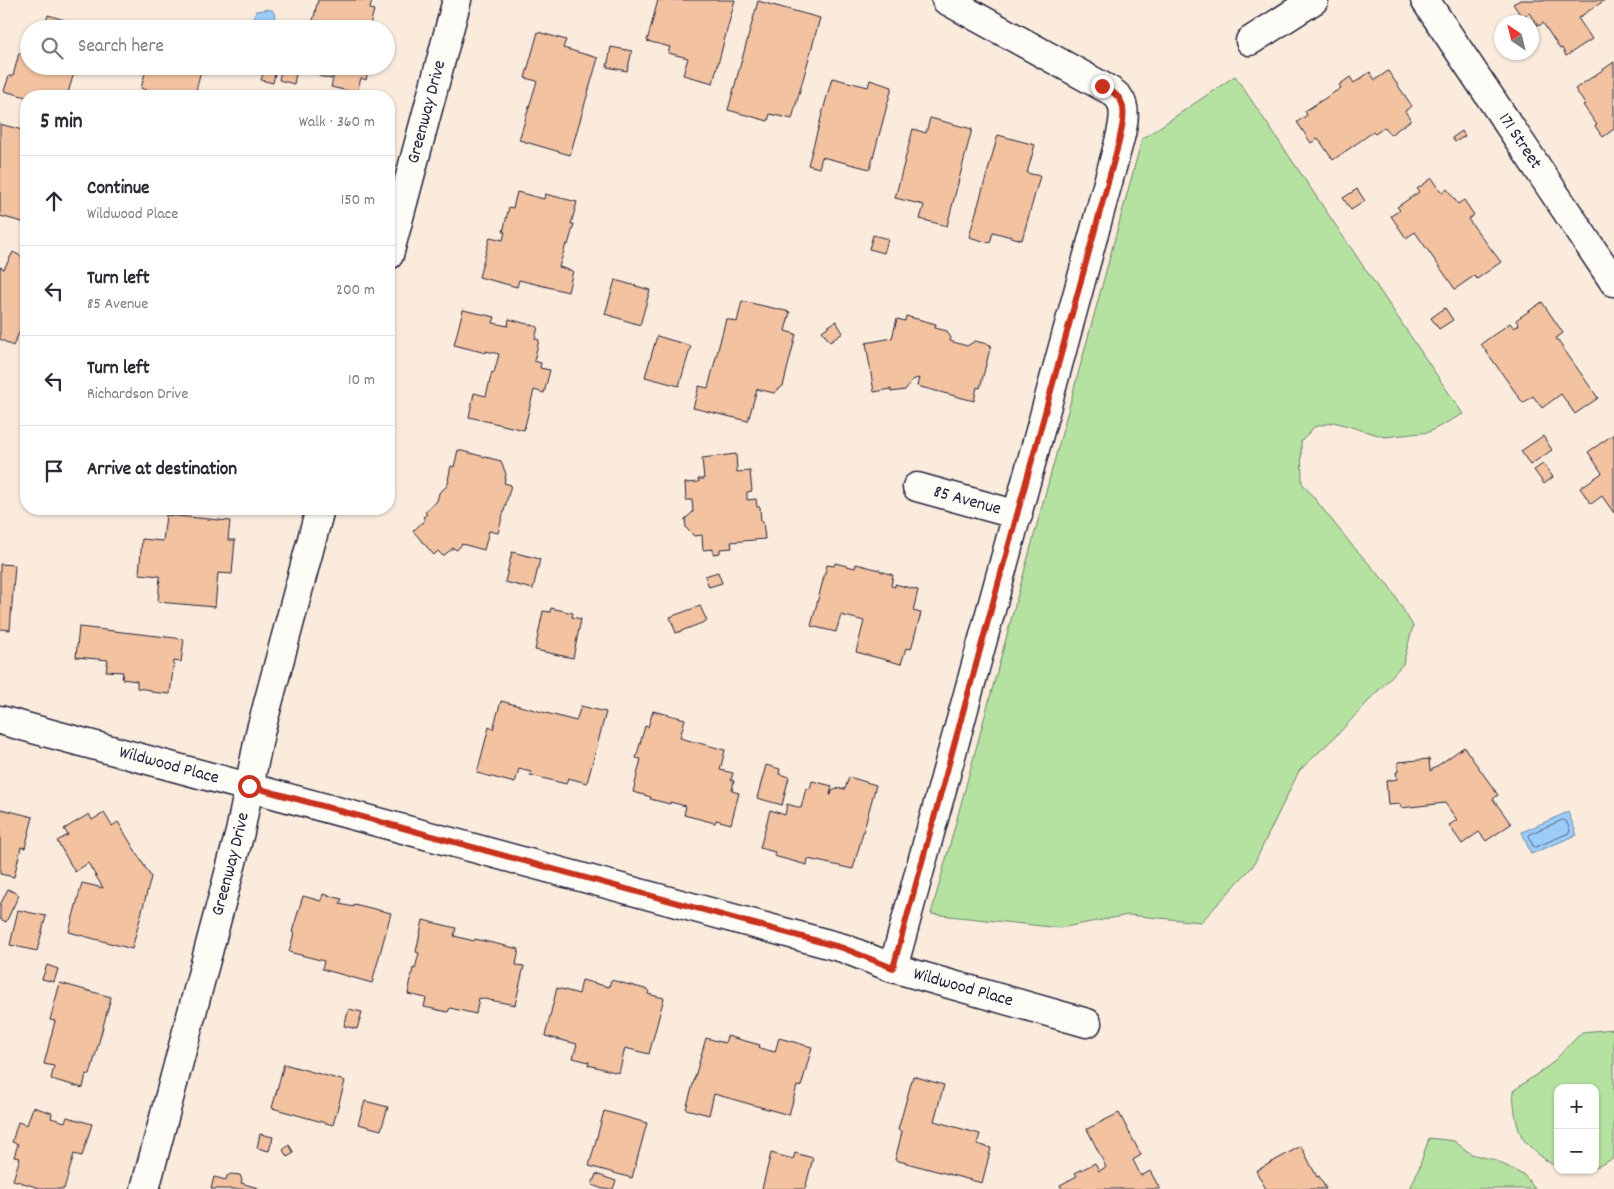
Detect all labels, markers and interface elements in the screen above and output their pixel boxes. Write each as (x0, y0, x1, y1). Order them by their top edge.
north arrow (1494, 15, 1539, 60)
search box (20, 20, 395, 75)
icon: search (38, 34, 66, 62)
text: Search here (78, 34, 164, 61)
street label: Greenway Drive (401, 57, 453, 166)
route end (1091, 75, 1114, 98)
text: 5 min (40, 108, 83, 138)
street label: 171 Street (1492, 108, 1548, 175)
text: Walk · 360 m (299, 111, 375, 134)
text: Continue (87, 176, 149, 203)
icon: ahead (40, 187, 68, 215)
text: 150 m (341, 189, 375, 212)
text: Wildwood Place (87, 203, 178, 226)
text: Turn left (87, 266, 150, 293)
icon: left (40, 277, 68, 305)
text: 200 m (336, 279, 375, 302)
text: 85 Avenue (87, 293, 148, 316)
text: Turn left (87, 356, 150, 383)
icon: left (40, 367, 68, 395)
text: 10 m (348, 369, 375, 392)
text: Richardson Drive (87, 383, 188, 406)
icon: arrive (40, 457, 68, 485)
text: Arrive at destination (87, 457, 237, 484)
street label: 85 Avenue (931, 480, 1004, 522)
street label: Wildwood Place (116, 740, 222, 791)
route start (238, 775, 261, 798)
street label: Greenway Drive (206, 810, 256, 919)
street label: Wildwood Place (910, 962, 1016, 1014)
map controls (1554, 1084, 1599, 1174)
button: + (1554, 1084, 1599, 1129)
button: − (1554, 1129, 1599, 1174)

